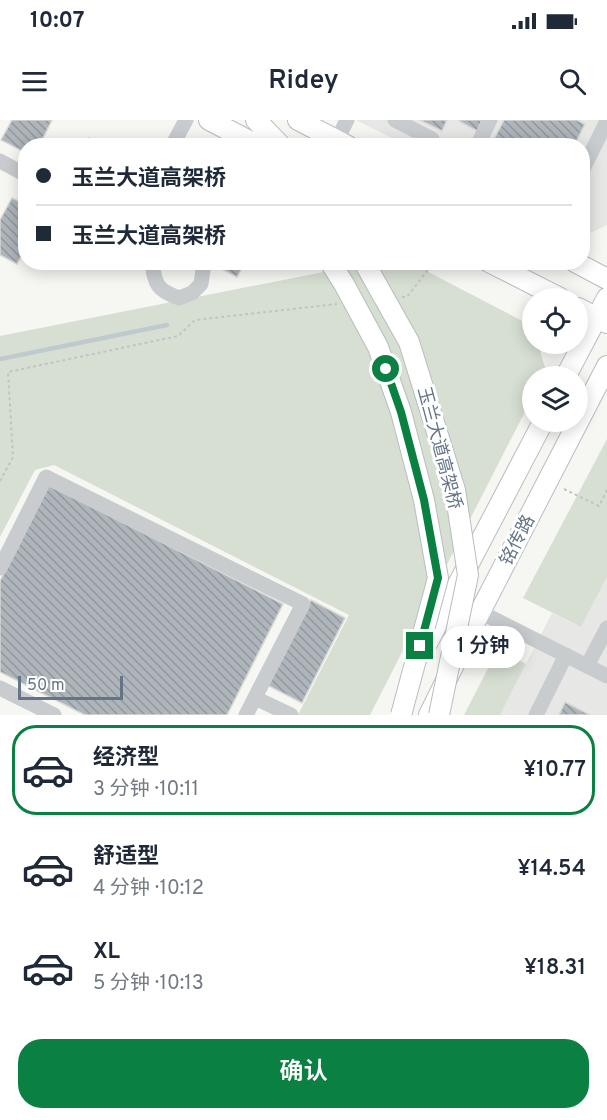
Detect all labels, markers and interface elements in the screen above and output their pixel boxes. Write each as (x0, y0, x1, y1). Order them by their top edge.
text: 10:07 (30, 8, 84, 35)
text: Ridey (268, 64, 339, 98)
icon: menu (18, 65, 51, 98)
icon: search (556, 65, 589, 98)
text: 玉兰大道高架桥 (72, 166, 226, 193)
text: 玉兰大道高架桥 (72, 224, 226, 251)
map controls (522, 288, 588, 432)
button: locate (522, 288, 588, 354)
route start (372, 355, 399, 382)
button: layers (522, 366, 588, 432)
street label: 玉兰大道高架桥 (411, 385, 466, 512)
street label: 铭传路 (496, 511, 541, 570)
callout: 1 分钟 (441, 625, 525, 667)
route end (406, 632, 433, 659)
text: 1 分钟 (457, 634, 509, 660)
scale bar (18, 673, 123, 700)
text: 50 m (27, 676, 65, 696)
icon: car (21, 743, 75, 797)
text: 经济型 (93, 745, 159, 772)
text: ¥10.77 (523, 757, 586, 784)
text: 3 分钟 · 10:11 (93, 777, 199, 803)
icon: car (21, 842, 75, 896)
text: 舒适型 (93, 844, 159, 871)
text: ¥14.54 (517, 856, 586, 883)
text: 4 分钟 · 10:12 (93, 876, 204, 902)
text: XL (93, 939, 120, 966)
icon: car (21, 941, 75, 995)
text: ¥18.31 (524, 955, 586, 982)
text: 5 分钟 · 10:13 (93, 971, 204, 997)
button: 确认 (18, 1039, 589, 1108)

